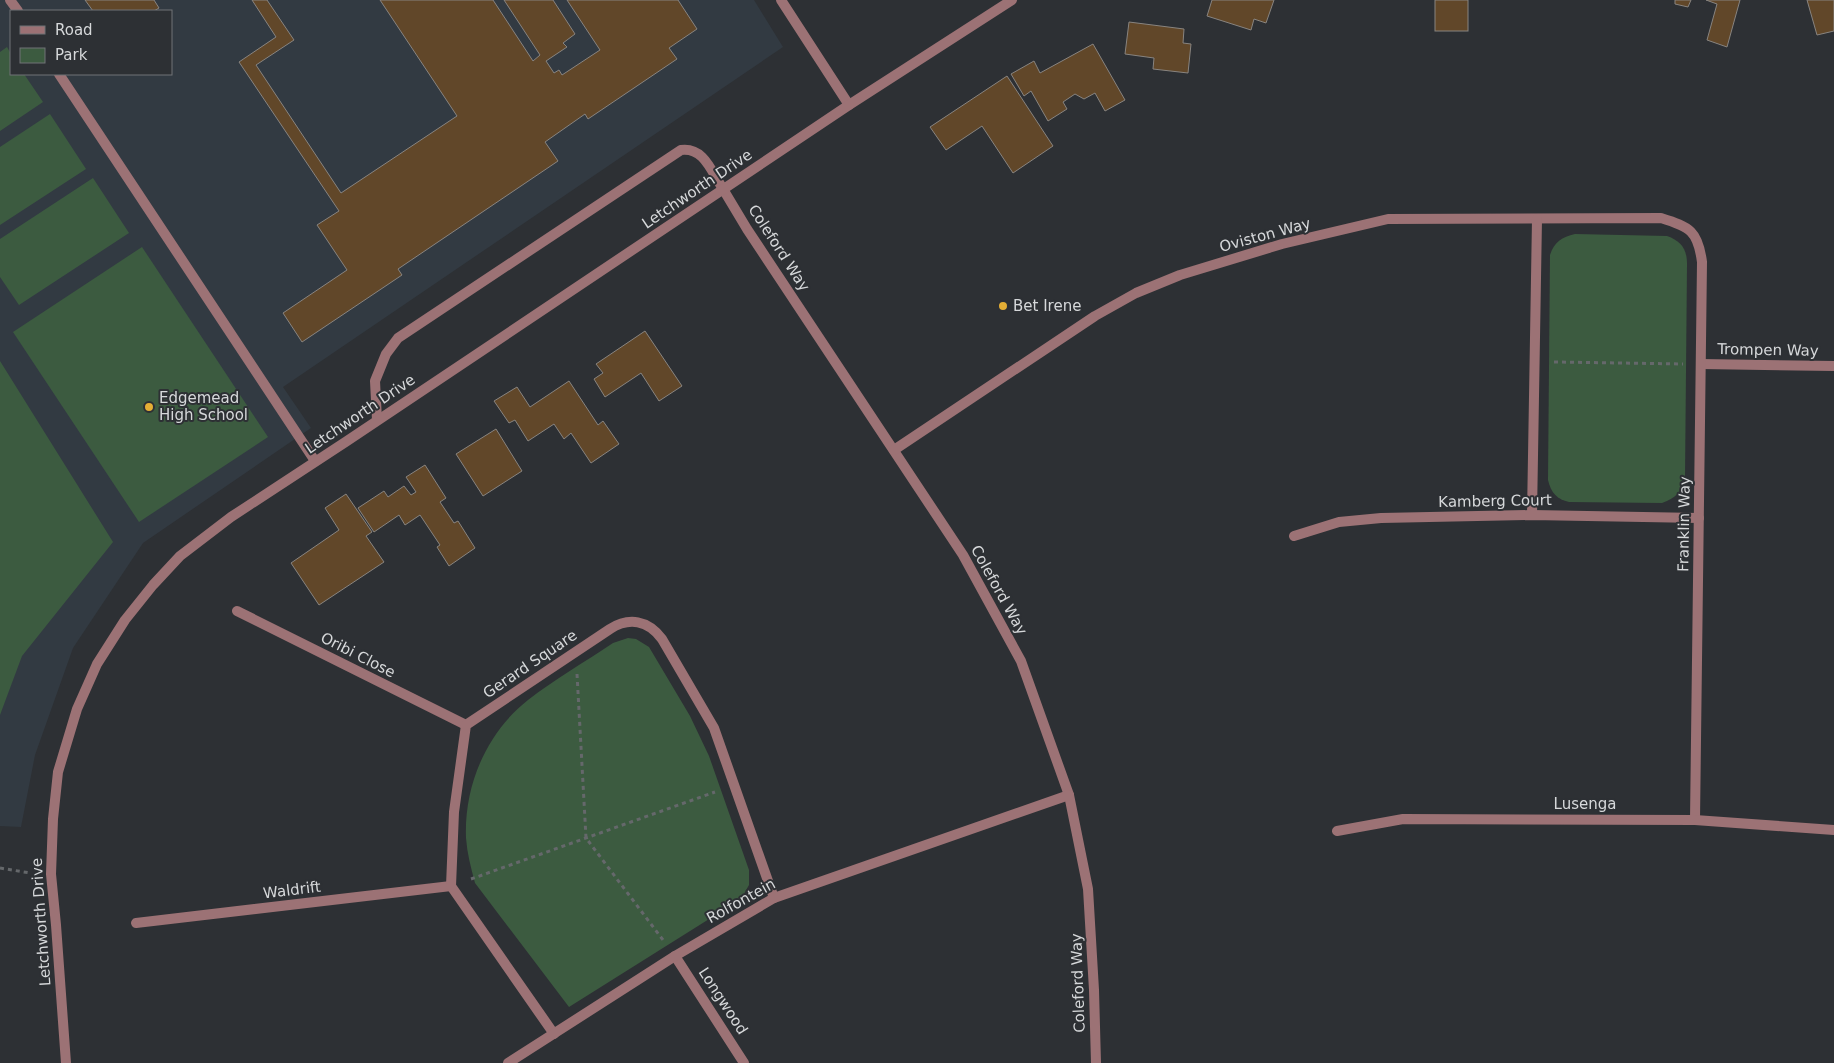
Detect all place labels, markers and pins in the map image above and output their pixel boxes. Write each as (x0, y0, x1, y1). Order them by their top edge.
place label: Bet Irene (1013, 297, 1081, 315)
marker: Bet Irene (997, 300, 1009, 312)
place label: Edgemead High School (159, 389, 248, 424)
marker: Edgemead High School (143, 401, 155, 413)

